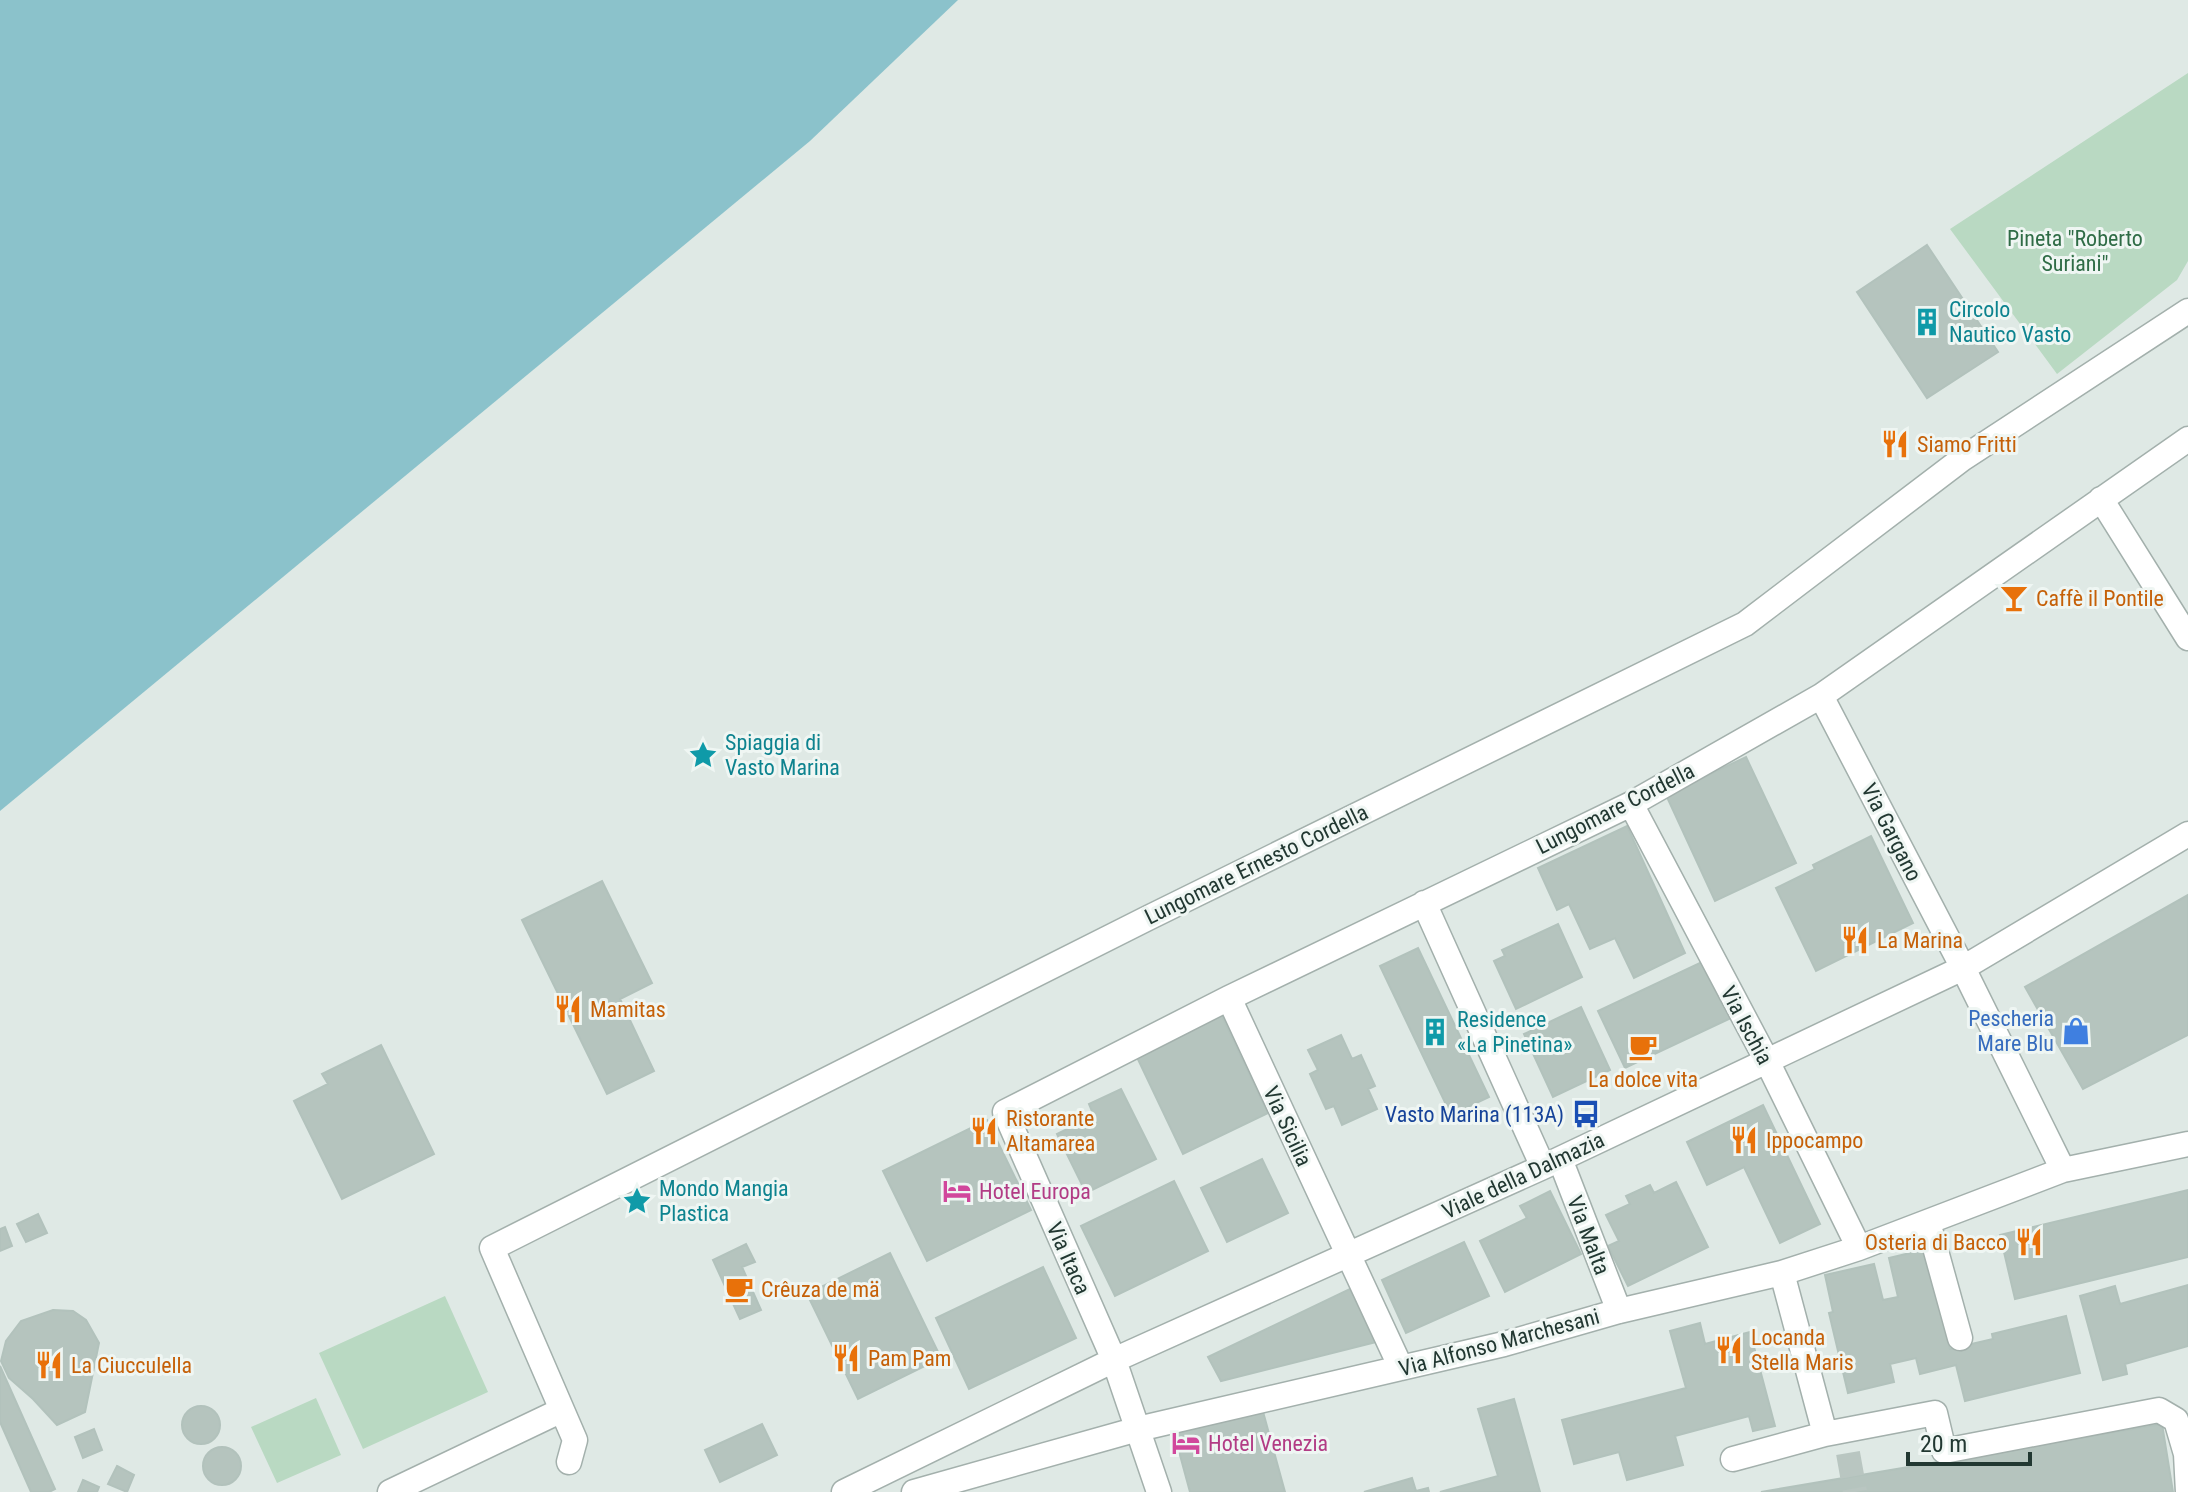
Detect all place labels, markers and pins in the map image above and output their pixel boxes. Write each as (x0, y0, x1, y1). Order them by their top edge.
place label: Circolo Nautico Vasto (1949, 297, 2071, 347)
building icon: Circolo Nautico Vasto (1912, 307, 1942, 337)
restaurant icon: Siamo Fritti (1880, 429, 1910, 459)
place label: Siamo Fritti (1917, 432, 2017, 457)
bar icon: Caffè il Pontile (1999, 583, 2029, 613)
place label: Caffè il Pontile (2036, 586, 2164, 611)
place label: Spiaggia di Vasto Marina (725, 730, 840, 780)
place icon: Spiaggia di Vasto Marina (688, 740, 718, 770)
restaurant icon: La Marina (1840, 925, 1870, 955)
place label: La Marina (1877, 928, 1963, 953)
restaurant icon: Mamitas (553, 994, 583, 1024)
place label: Mamitas (590, 997, 666, 1022)
place label: Pescheria Mare Blu (1968, 1006, 2054, 1056)
place label: Residence «La Pinetina» (1457, 1007, 1572, 1057)
shop icon: Pescheria Mare Blu (2061, 1016, 2091, 1046)
building icon: Residence «La Pinetina» (1420, 1017, 1450, 1047)
cafe icon: La dolce vita (1628, 1032, 1658, 1062)
place label: La dolce vita (1588, 1067, 1698, 1092)
bus stop icon: Vasto Marina (113A) (1571, 1099, 1601, 1129)
place label: Vasto Marina (113A) (1385, 1102, 1564, 1128)
place label: Ristorante Altamarea (1006, 1106, 1095, 1156)
restaurant icon: Ristorante Altamarea (969, 1116, 999, 1146)
restaurant icon: Ippocampo (1729, 1125, 1759, 1155)
place label: Ippocampo (1766, 1128, 1863, 1153)
place label: Mondo Mangia Plastica (659, 1176, 789, 1226)
hotel icon: Hotel Europa (942, 1176, 972, 1206)
place label: Hotel Europa (979, 1179, 1091, 1204)
place icon: Mondo Mangia Plastica (622, 1186, 652, 1216)
restaurant icon: Osteria di Bacco (2014, 1227, 2044, 1257)
place label: Osteria di Bacco (1865, 1230, 2007, 1255)
cafe icon: Crêuza de mä (724, 1274, 754, 1304)
place label: Crêuza de mä (761, 1277, 880, 1302)
place label: Locanda Stella Maris (1751, 1325, 1854, 1375)
restaurant icon: Locanda Stella Maris (1714, 1335, 1744, 1365)
restaurant icon: Pam Pam (831, 1343, 861, 1373)
place label: Pam Pam (868, 1346, 951, 1371)
restaurant icon: La Ciucculella (34, 1350, 64, 1380)
place label: La Ciucculella (71, 1353, 192, 1378)
hotel icon: Hotel Venezia (1171, 1428, 1201, 1458)
place label: Hotel Venezia (1208, 1431, 1328, 1456)

